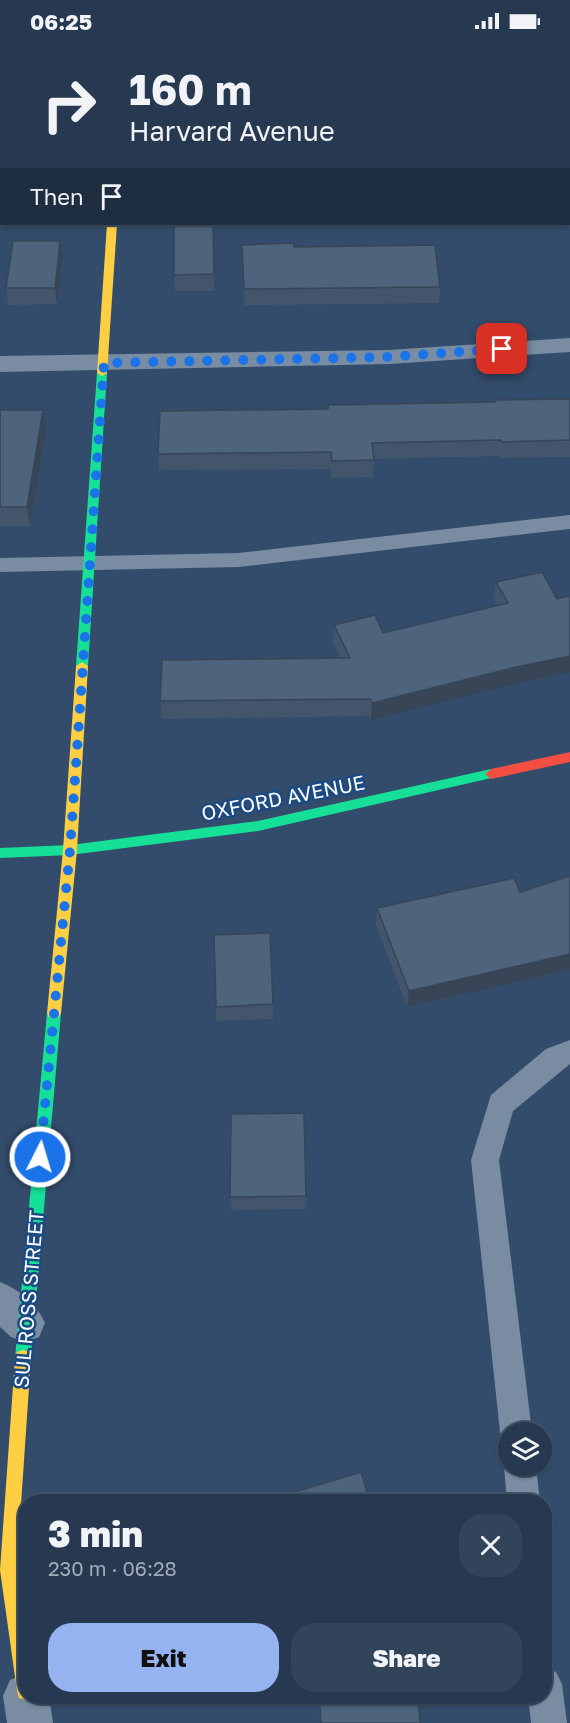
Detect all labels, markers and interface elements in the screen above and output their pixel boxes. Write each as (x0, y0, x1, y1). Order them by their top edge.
text: 06:25 (30, 8, 92, 35)
text: 160 m (129, 64, 252, 114)
icon: right (30, 66, 108, 144)
text: Harvard Avenue (129, 115, 335, 147)
icon: arrive (95, 180, 128, 213)
text: Then (30, 183, 83, 210)
pin (476, 323, 527, 374)
icon: arrive (485, 332, 518, 365)
street label: OXFORD AVENUE (199, 769, 367, 825)
position arrow (8, 1125, 72, 1189)
street label: SUL ROSS STREET (8, 1209, 48, 1389)
map controls (498, 1422, 552, 1476)
button: layers (498, 1422, 552, 1476)
text: 3 min (48, 1512, 143, 1555)
button: close (459, 1514, 522, 1577)
text: 230 m · 06:28 (48, 1556, 177, 1580)
button: Exit (48, 1623, 279, 1692)
button: Share (291, 1623, 522, 1692)

